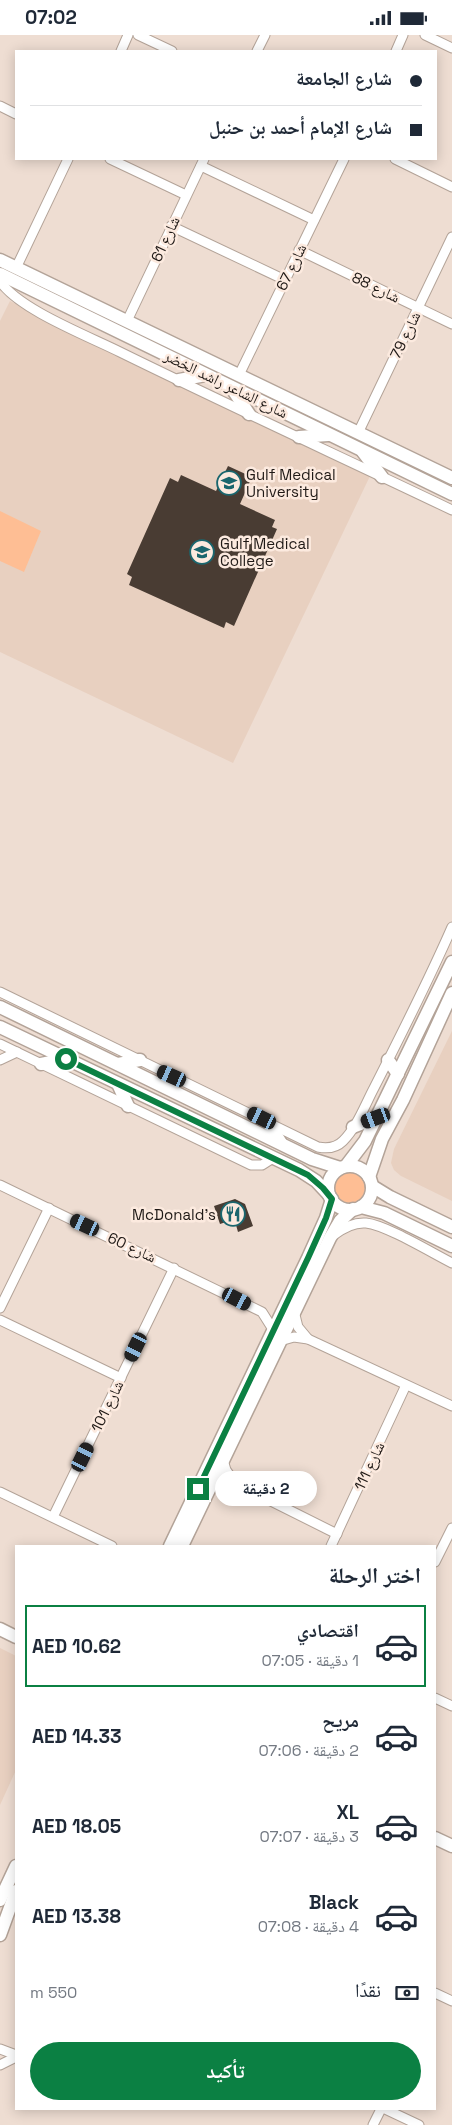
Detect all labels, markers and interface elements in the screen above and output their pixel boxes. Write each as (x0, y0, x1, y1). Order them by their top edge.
text: 07:02 (25, 5, 77, 30)
text: شارع الجامعة (296, 66, 392, 91)
text: شارع الإمام أحمد بن حنبل (209, 115, 392, 140)
street label: شارع 61 (146, 213, 185, 265)
street label: شارع 67 (272, 240, 311, 294)
street label: شارع 88 (348, 267, 403, 308)
street label: شارع 79 (386, 308, 425, 362)
street label: شارع الشاعر راشد الخضر (160, 345, 291, 423)
place label: Gulf Medical University (246, 465, 336, 501)
school or university icon: Gulf Medical University (216, 470, 242, 496)
place label: Gulf Medical College (220, 534, 310, 570)
school or university icon: Gulf Medical College (189, 539, 215, 565)
route start (55, 1048, 77, 1070)
car (155, 1063, 188, 1089)
car (245, 1105, 278, 1131)
car (359, 1106, 392, 1130)
restaurant icon: McDonald's (220, 1201, 246, 1227)
place label: McDonald's (132, 1205, 216, 1224)
car (68, 1212, 101, 1238)
street label: شارع 60 (104, 1228, 159, 1267)
car (220, 1286, 253, 1312)
car (122, 1330, 149, 1364)
street label: شارع 101 (87, 1377, 128, 1435)
street label: شارع 111 (350, 1439, 389, 1494)
car (69, 1440, 96, 1474)
callout: 2 دقيقة (216, 1471, 318, 1507)
route end (187, 1478, 209, 1500)
text: 2 دقيقة (242, 1478, 290, 1499)
text: اختر الرحلة (329, 1561, 421, 1589)
text: اقتصادي (297, 1618, 359, 1643)
icon: car (374, 1624, 419, 1669)
text: AED 10.62 (32, 1634, 121, 1659)
text: 1 دقيقة · 07:05 (262, 1650, 359, 1671)
text: مريح (322, 1708, 359, 1733)
icon: car (374, 1714, 419, 1759)
text: AED 14.33 (32, 1724, 122, 1749)
text: 2 دقيقة · 07:06 (258, 1740, 359, 1761)
text: XL (336, 1800, 359, 1825)
icon: car (374, 1804, 419, 1849)
text: AED 18.05 (32, 1814, 121, 1839)
text: 3 دقيقة · 07:07 (259, 1826, 359, 1847)
text: Black (309, 1890, 359, 1915)
icon: car (374, 1894, 419, 1939)
text: AED 13.38 (32, 1904, 121, 1929)
text: 4 دقيقة · 07:08 (258, 1916, 359, 1937)
text: نقدًا (355, 1978, 381, 2003)
icon: cash (393, 1979, 421, 2007)
text: 550 m (30, 1982, 77, 2003)
button: تأكيد (30, 2042, 421, 2100)

